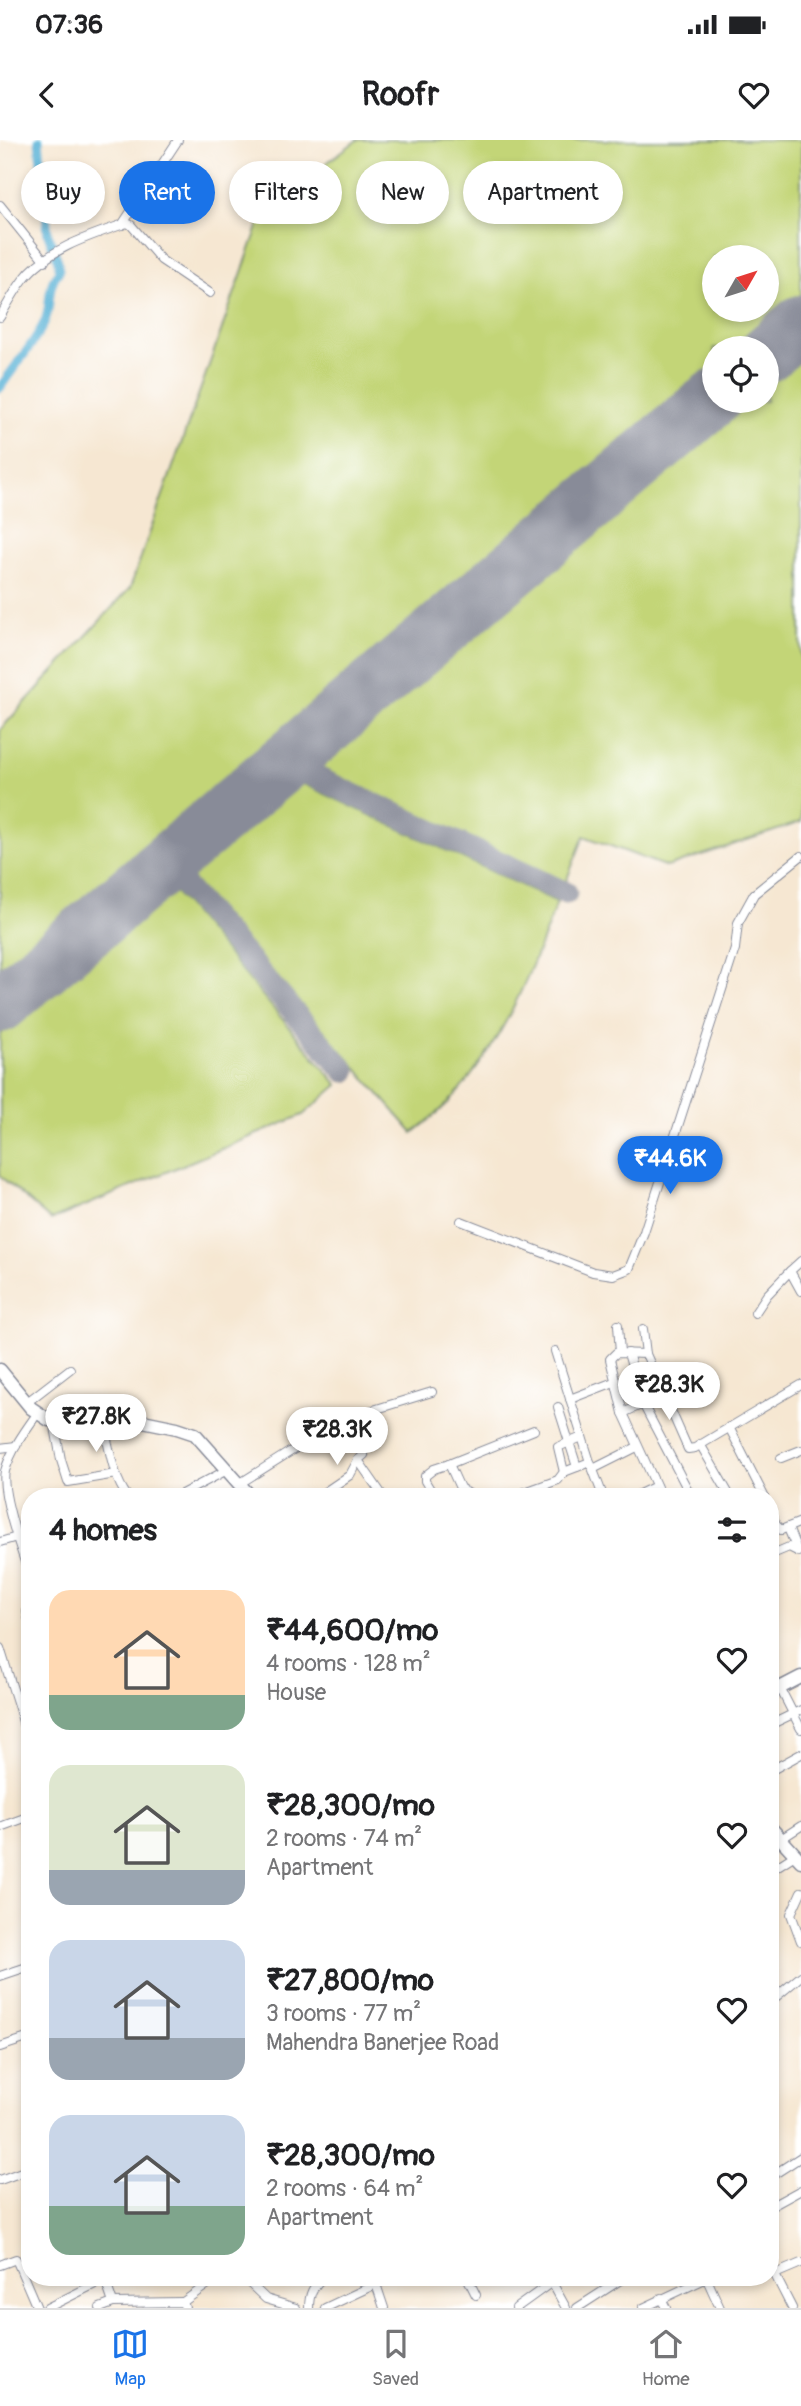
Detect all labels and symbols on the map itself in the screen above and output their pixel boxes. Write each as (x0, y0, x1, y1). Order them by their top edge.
north arrow (702, 245, 779, 322)
pin: ₹44.6K (613, 1136, 727, 1196)
pin: ₹28.3K (612, 1362, 726, 1422)
pin: ₹27.8K (39, 1394, 153, 1454)
pin: ₹28.3K (280, 1408, 394, 1467)

